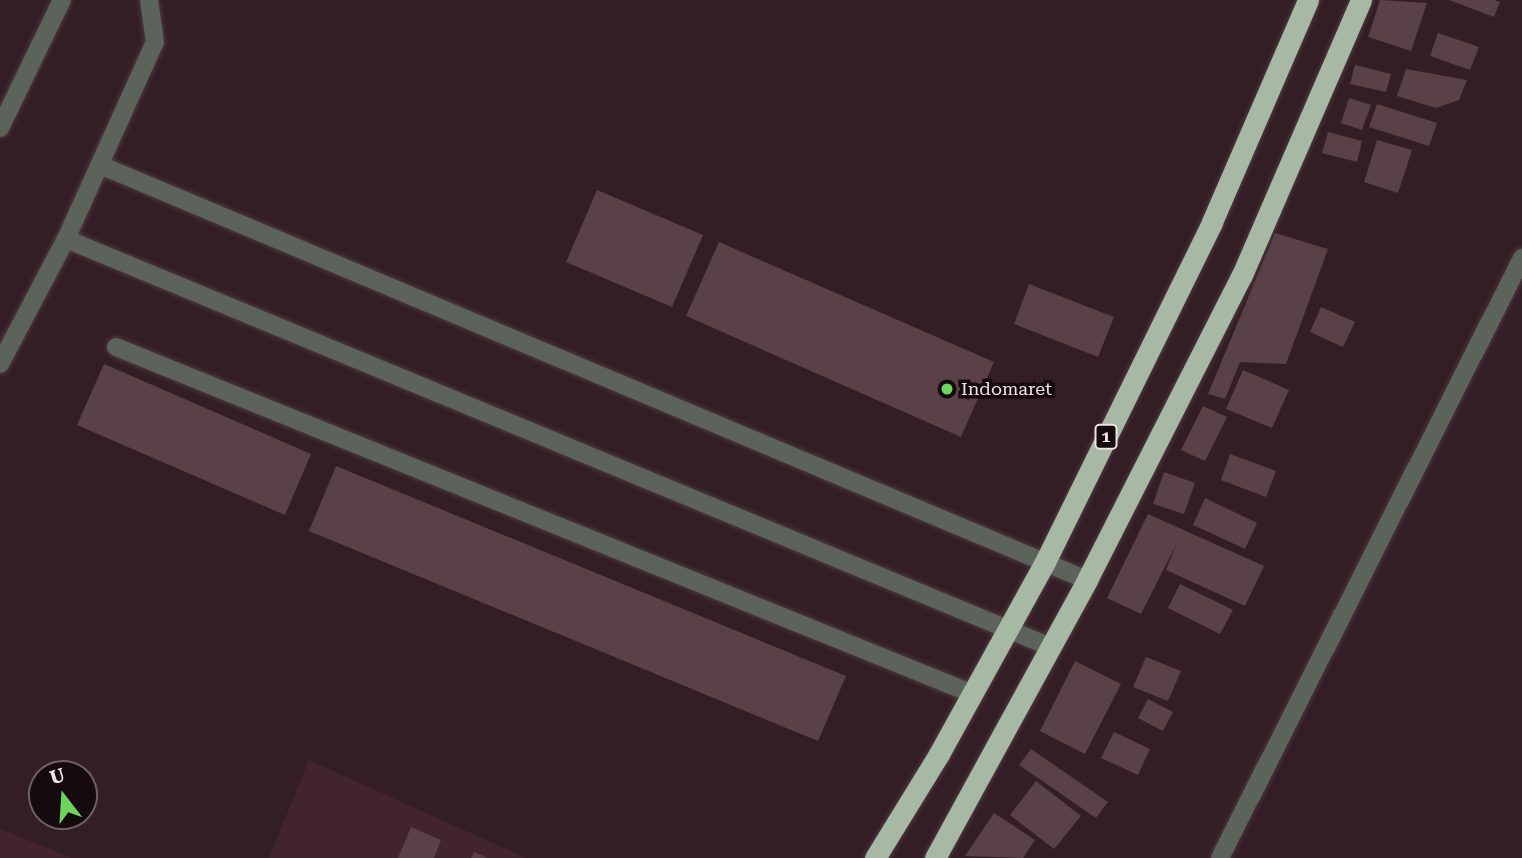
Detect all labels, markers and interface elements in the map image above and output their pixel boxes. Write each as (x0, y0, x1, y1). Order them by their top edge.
place label: Indomaret (961, 378, 1052, 400)
marker: Indomaret (939, 381, 955, 397)
road number: 1 (1094, 424, 1118, 450)
north arrow (28, 760, 98, 830)
text: U (47, 763, 68, 789)

